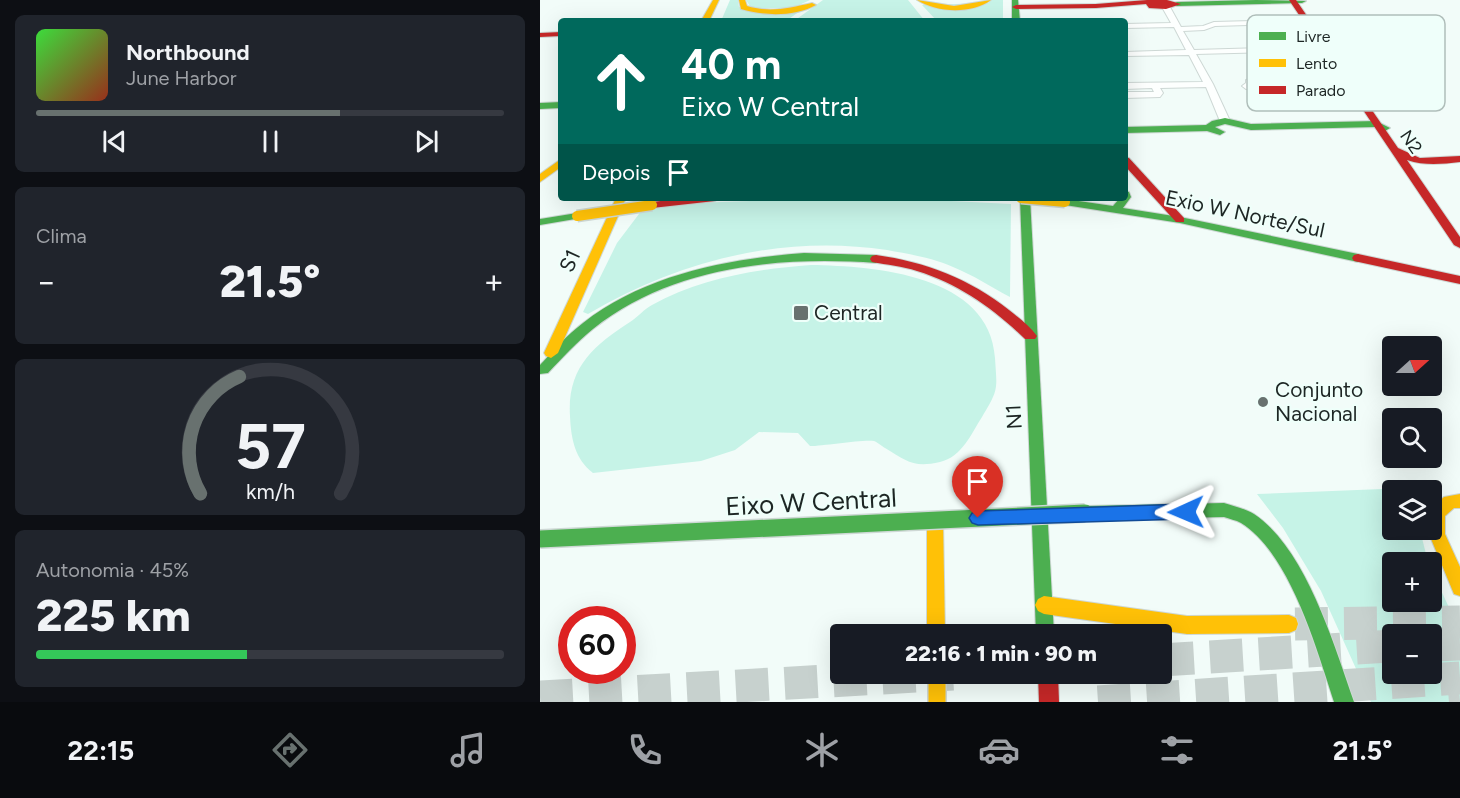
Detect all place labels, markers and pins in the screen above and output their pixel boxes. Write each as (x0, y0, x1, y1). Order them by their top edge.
place label: Central (814, 300, 883, 325)
marker: Central (792, 304, 810, 322)
place label: Conjunto Nacional (1275, 377, 1363, 426)
marker: Conjunto Nacional (1256, 395, 1270, 409)
pin (952, 456, 1003, 518)

